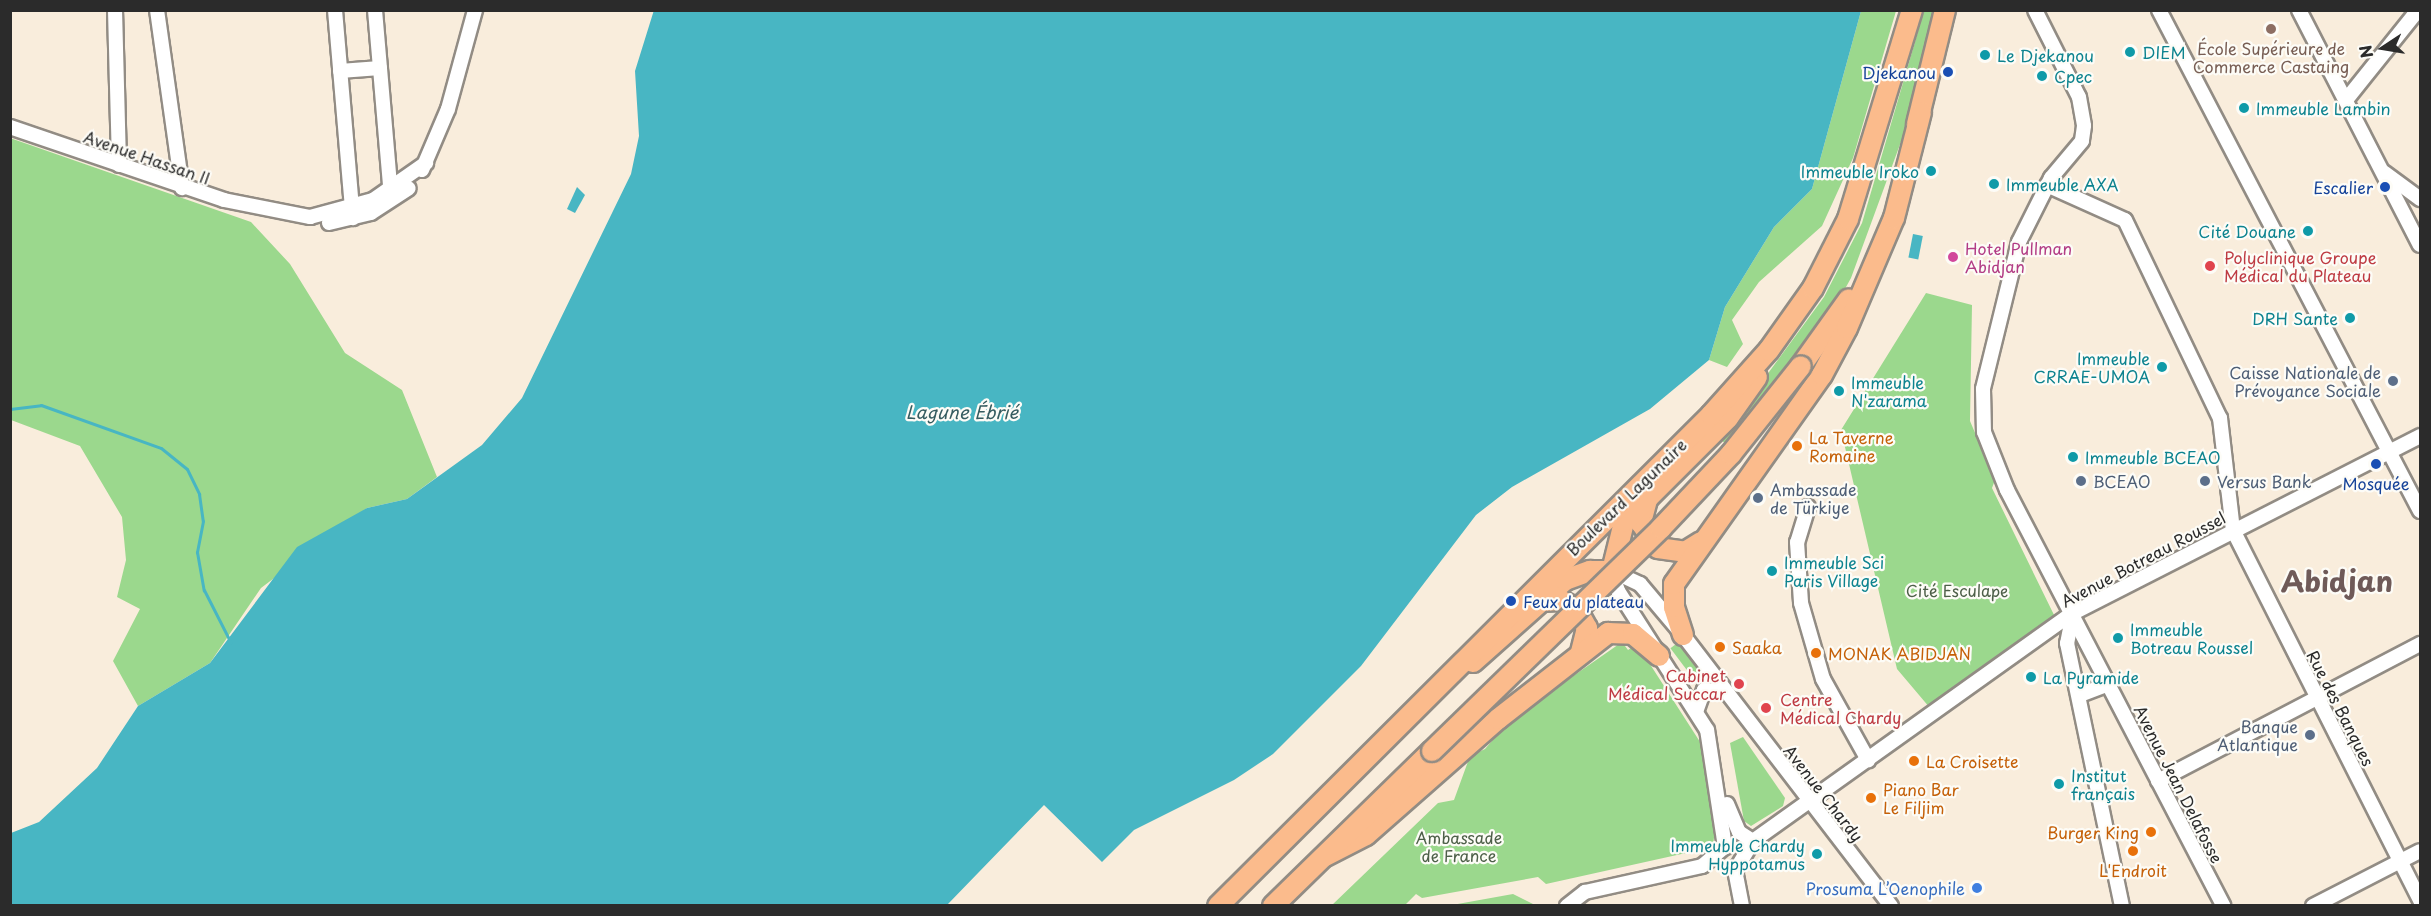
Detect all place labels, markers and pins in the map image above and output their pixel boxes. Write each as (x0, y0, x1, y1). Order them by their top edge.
marker: École Supérieure de Commerce Castaing (2264, 22, 2278, 36)
place label: École Supérieure de Commerce Castaing (2193, 38, 2349, 76)
place label: DIEM (2142, 42, 2185, 62)
place label: Le Djekanou (1997, 45, 2094, 65)
marker: DIEM (2123, 45, 2137, 59)
marker: Le Djekanou (1978, 48, 1992, 62)
place label: Djekanou (1862, 62, 1936, 82)
marker: Djekanou (1941, 65, 1955, 79)
place label: Cpec (2054, 66, 2092, 86)
marker: Cpec (2035, 69, 2049, 83)
place label: Immeuble Lambin (2256, 98, 2391, 118)
marker: Immeuble Lambin (2237, 101, 2251, 115)
place label: Immeuble Iroko (1800, 161, 1919, 181)
marker: Immeuble Iroko (1924, 164, 1938, 178)
place label: Immeuble AXA (2006, 174, 2119, 194)
marker: Immeuble AXA (1987, 177, 2001, 191)
place label: Escalier (2313, 177, 2373, 197)
marker: Escalier (2378, 180, 2392, 194)
place label: Cité Douane (2199, 221, 2296, 241)
marker: Cité Douane (2301, 224, 2315, 238)
place label: Hotel Pullman Abidjan (1965, 238, 2073, 276)
place label: Polyclinique Groupe Médical du Plateau (2224, 247, 2376, 285)
marker: Hotel Pullman Abidjan (1946, 250, 1960, 264)
marker: Polyclinique Groupe Médical du Plateau (2201, 257, 2219, 275)
place label: DRH Sante (2252, 308, 2338, 328)
marker: DRH Sante (2343, 311, 2357, 325)
place label: Immeuble CRRAE-UMOA (2034, 348, 2150, 386)
marker: Immeuble CRRAE-UMOA (2155, 360, 2169, 374)
place label: Caisse Nationale de Prévoyance Sociale (2228, 362, 2381, 400)
place label: Immeuble N'zarama (1851, 372, 1927, 410)
marker: Caisse Nationale de Prévoyance Sociale (2386, 374, 2400, 388)
marker: Immeuble N'zarama (1832, 384, 1846, 398)
place label: La Taverne Romaine (1809, 427, 1895, 465)
marker: La Taverne Romaine (1790, 439, 1804, 453)
place label: Immeuble BCEAO (2085, 447, 2221, 467)
marker: Immeuble BCEAO (2066, 450, 2080, 464)
marker: Mosquée (2369, 457, 2383, 471)
place label: BCEAO (2093, 471, 2151, 491)
place label: Versus Bank (2217, 471, 2312, 491)
place label: Mosquée (2342, 473, 2410, 493)
marker: BCEAO (2074, 474, 2088, 488)
marker: Versus Bank (2198, 474, 2212, 488)
place label: Ambassade de Türkiye (1770, 479, 1856, 517)
marker: Ambassade de Türkiye (1751, 491, 1765, 505)
place label: Immeuble Sci Paris Village (1784, 552, 1885, 590)
marker: Immeuble Sci Paris Village (1765, 564, 1779, 578)
place label: Feux du plateau (1523, 591, 1645, 611)
marker: Feux du plateau (1504, 594, 1518, 608)
place label: Immeuble Botreau Roussel (2130, 619, 2253, 657)
marker: Immeuble Botreau Roussel (2111, 631, 2125, 645)
place label: Saaka (1732, 637, 1782, 657)
marker: Saaka (1713, 640, 1727, 654)
place label: MONAK ABIDJAN (1828, 643, 1972, 663)
marker: MONAK ABIDJAN (1809, 646, 1823, 660)
place label: Cabinet Médical Succar (1608, 665, 1726, 703)
place label: La Pyramide (2043, 667, 2140, 687)
marker: La Pyramide (2024, 670, 2038, 684)
marker: Cabinet Médical Succar (1730, 675, 1748, 693)
place label: Centre Médical Chardy (1780, 689, 1902, 727)
marker: Centre Médical Chardy (1757, 699, 1775, 717)
place label: Banque Atlantique (2217, 716, 2298, 754)
marker: Banque Atlantique (2303, 728, 2317, 742)
place label: La Croisette (1926, 751, 2019, 771)
marker: La Croisette (1907, 754, 1921, 768)
place label: Institut français (2071, 765, 2135, 803)
marker: Institut français (2052, 777, 2066, 791)
place label: Piano Bar Le Filjim (1883, 779, 1959, 817)
marker: Piano Bar Le Filjim (1864, 791, 1878, 805)
place label: Burger King (2048, 822, 2139, 842)
marker: Burger King (2144, 825, 2158, 839)
place label: Immeuble Chardy Hyppotamus (1670, 835, 1805, 873)
marker: L'Endroit (2126, 844, 2140, 858)
marker: Immeuble Chardy Hyppotamus (1810, 847, 1824, 861)
place label: L'Endroit (2099, 860, 2167, 880)
place label: Prosuma L’Oenophile (1806, 878, 1965, 898)
marker: Prosuma L’Oenophile (1970, 881, 1984, 895)

